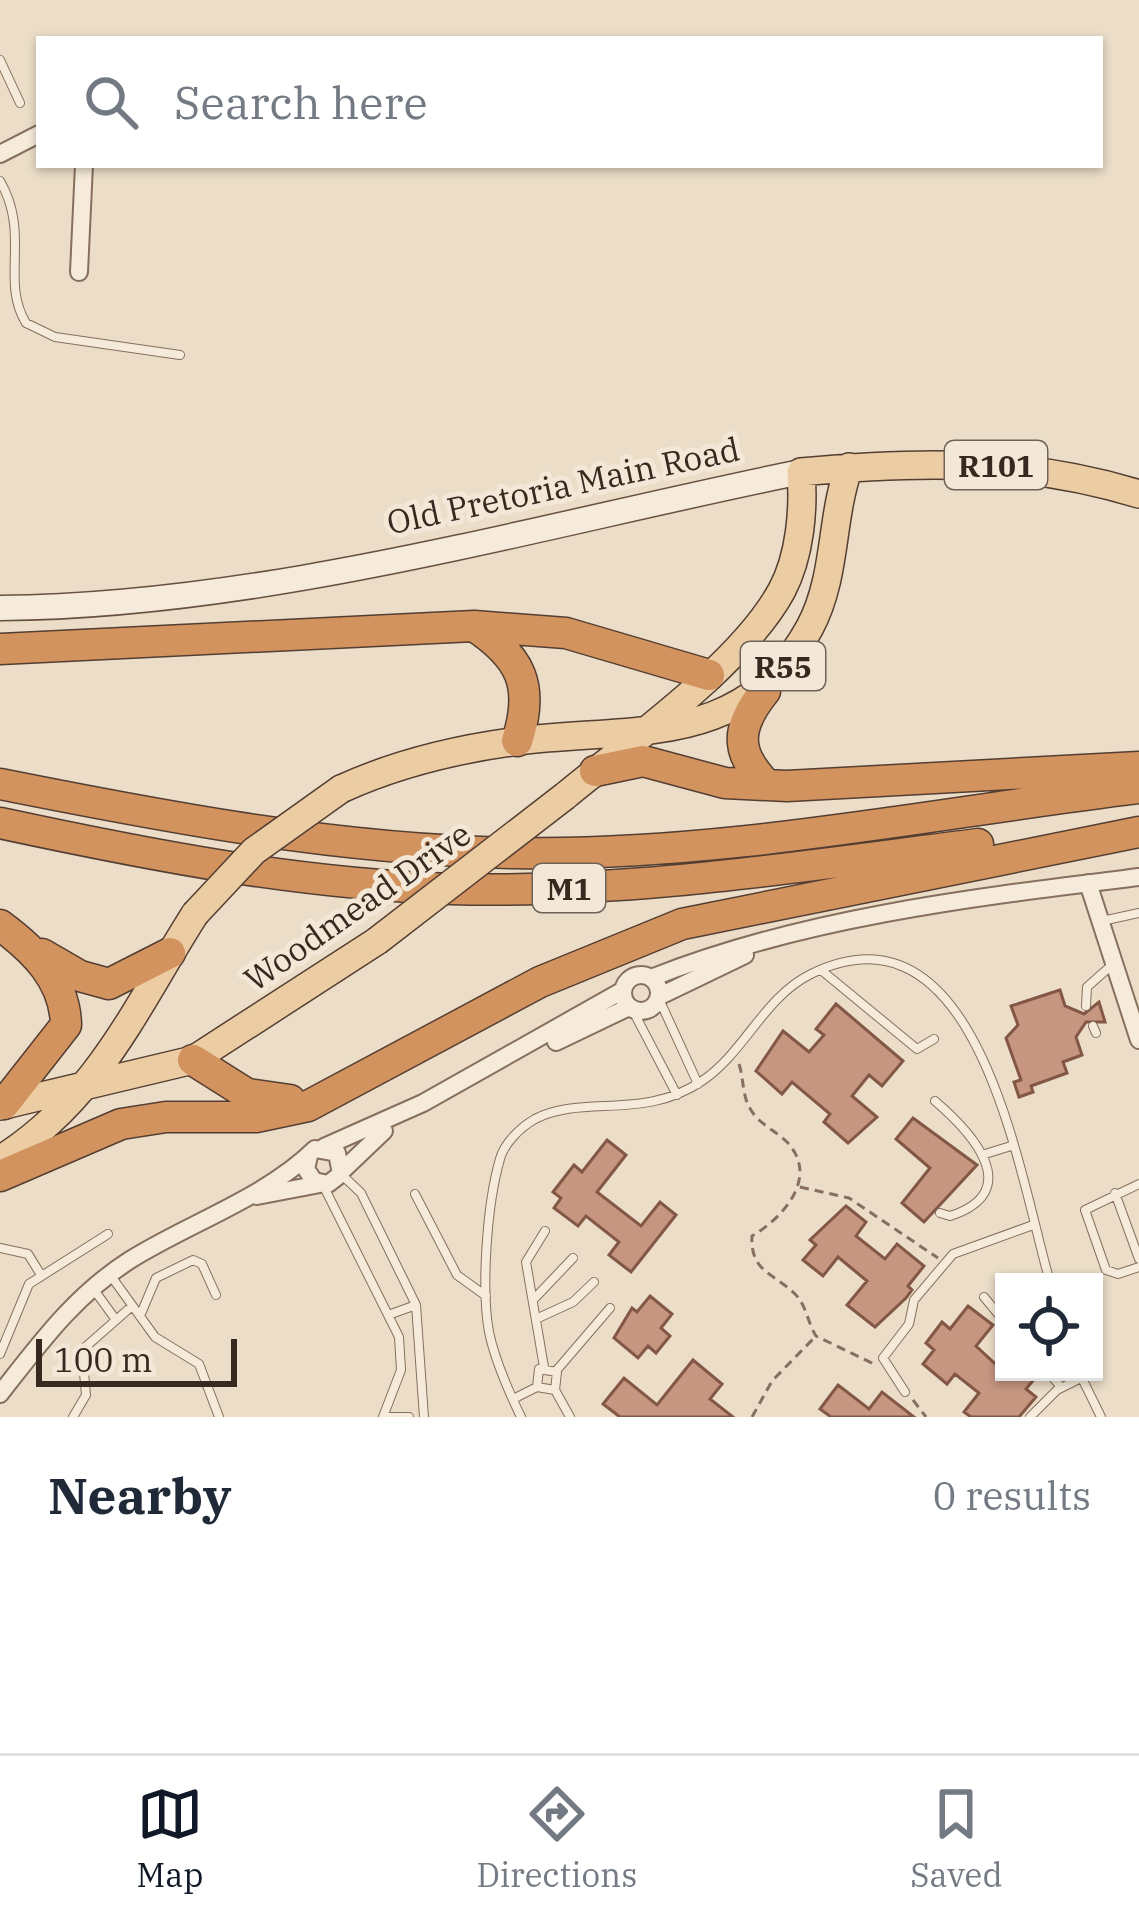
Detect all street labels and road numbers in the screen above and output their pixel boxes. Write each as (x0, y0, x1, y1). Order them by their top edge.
street label: Old Pretoria Main Road (383, 427, 743, 543)
road number: R101 (945, 441, 1047, 489)
road number: R55 (741, 642, 825, 690)
street label: Woodmead Drive (235, 812, 479, 1000)
road number: M1 (533, 864, 605, 912)

